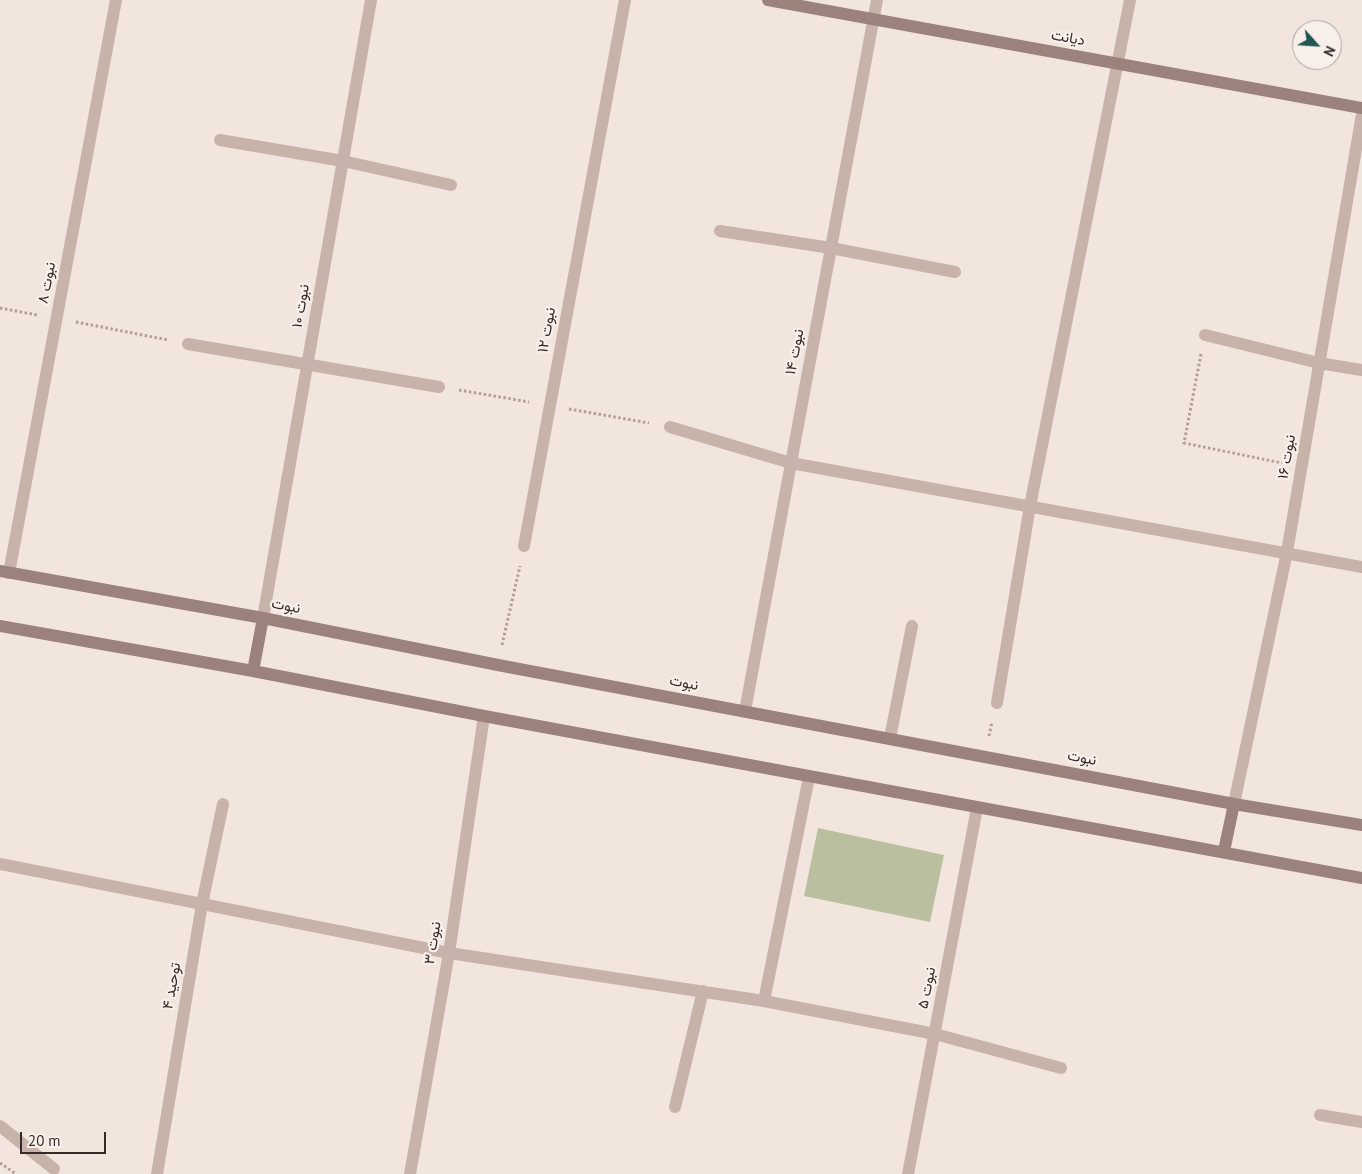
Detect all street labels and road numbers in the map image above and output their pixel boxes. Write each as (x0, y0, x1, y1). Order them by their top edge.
street label: دیانت (1050, 26, 1086, 50)
street label: نبوت ۸ (34, 261, 60, 305)
street label: نبوت ۱۰ (288, 283, 314, 329)
street label: نبوت ۱۲ (534, 306, 560, 354)
street label: نبوت ۱۴ (782, 328, 808, 376)
street label: نبوت ۱۶ (1274, 433, 1300, 481)
street label: نبوت (270, 594, 302, 618)
street label: نبوت (668, 671, 700, 695)
street label: نبوت (1066, 746, 1098, 770)
street label: نبوت ۳ (421, 920, 445, 966)
street label: توحید ۴ (159, 961, 185, 1011)
street label: نبوت ۵ (914, 966, 940, 1010)

